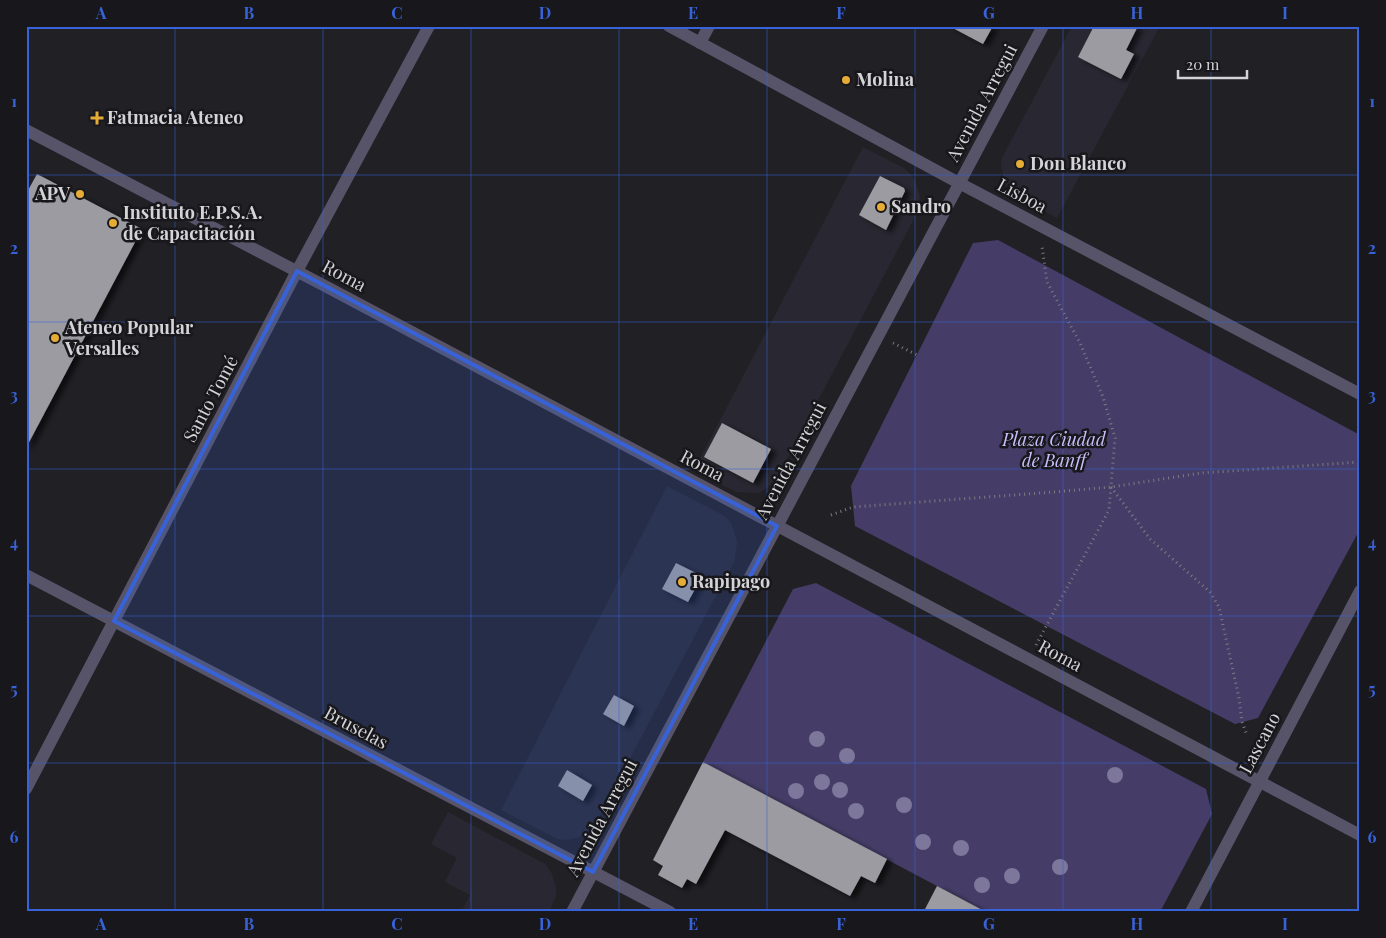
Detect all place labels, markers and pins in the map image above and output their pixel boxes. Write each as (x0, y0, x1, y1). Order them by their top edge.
place label: Molina (856, 67, 915, 91)
marker: Molina (840, 74, 852, 86)
place label: Fatmacia Ateneo (107, 105, 244, 129)
marker: Fatmacia Ateneo (91, 112, 103, 124)
place label: Don Blanco (1030, 151, 1126, 175)
marker: Don Blanco (1014, 158, 1026, 170)
place label: APV (34, 181, 71, 205)
marker: APV (74, 188, 86, 200)
place label: Sandro (891, 194, 951, 218)
place label: Instituto E.P.S.A. de Capacitación (123, 200, 263, 245)
marker: Sandro (875, 201, 887, 213)
marker: Instituto E.P.S.A. de Capacitación (107, 217, 119, 229)
place label: Ateneo Popular Versalles (64, 315, 194, 360)
marker: Ateneo Popular Versalles (49, 332, 61, 344)
place label: Rapipago (692, 569, 770, 593)
marker: Rapipago (676, 576, 688, 588)

